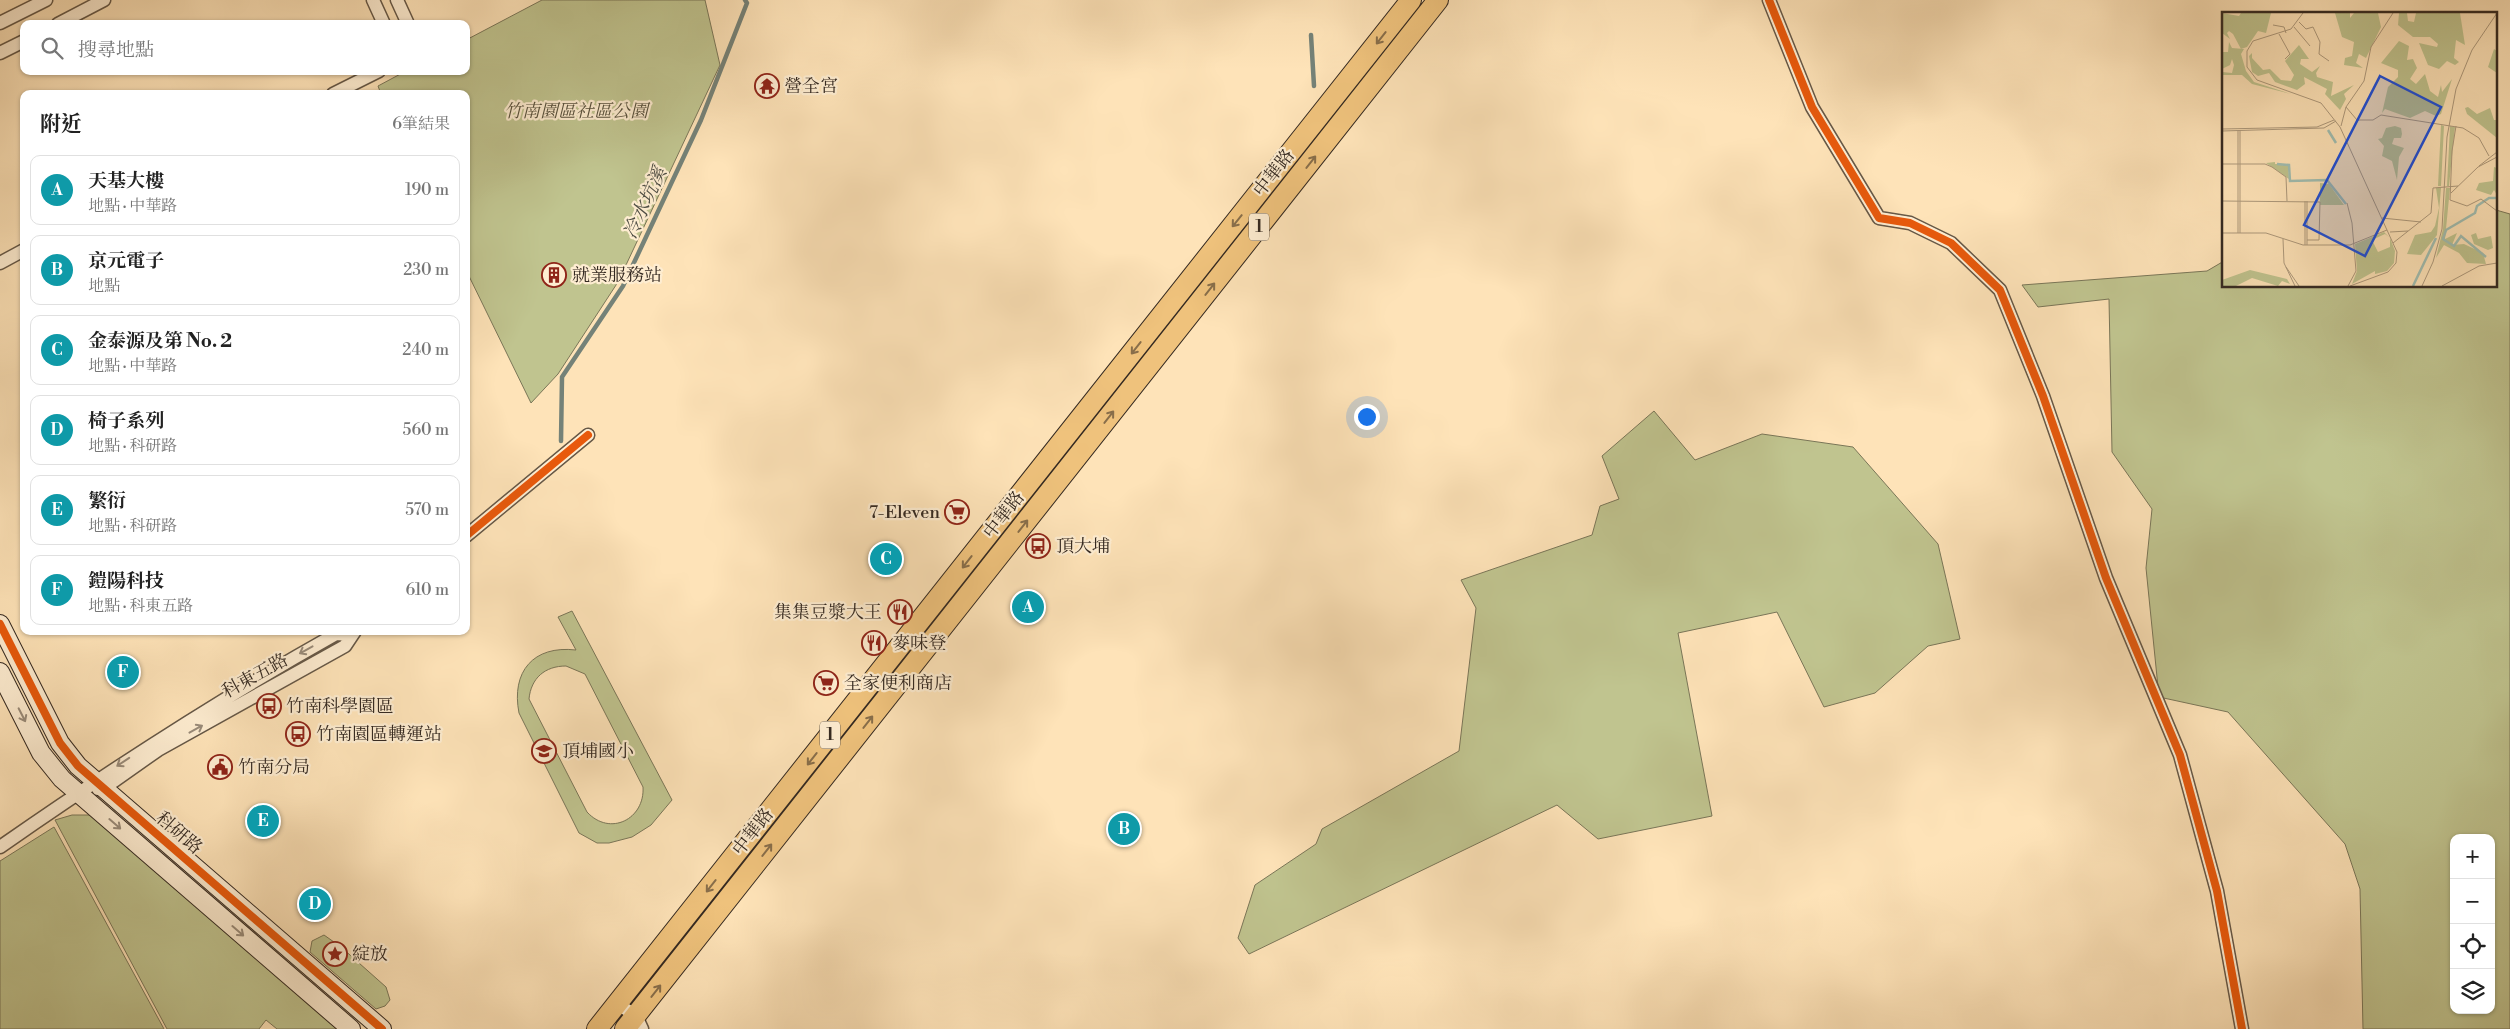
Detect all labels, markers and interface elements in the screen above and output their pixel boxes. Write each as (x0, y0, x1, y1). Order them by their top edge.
inset map (2222, 12, 2498, 288)
search box (20, 20, 470, 75)
one-way arrow (1375, 31, 1386, 44)
icon: search (38, 34, 66, 62)
text: 搜尋地點 (78, 38, 154, 62)
temple icon: 營全宮 (754, 73, 780, 99)
place label: 營全宮 (784, 75, 838, 98)
park label: 竹南園區社區公園 (504, 100, 651, 123)
text: 附近 (40, 112, 82, 138)
text: 6筆結果 (392, 114, 450, 134)
street label: 中華路 (1248, 145, 1300, 201)
one-way arrow (1305, 155, 1316, 168)
water label: 冷水坑溪 (618, 162, 673, 243)
text: 天基大樓 (88, 169, 164, 193)
text: A (51, 180, 63, 200)
text: 190 m (405, 180, 449, 200)
text: 地點 · 中華路 (88, 196, 177, 216)
road number: 1 (1249, 213, 1269, 240)
one-way arrow (1231, 214, 1242, 227)
text: 京元電子 (88, 249, 164, 273)
text: B (51, 260, 63, 280)
text: 230 m (403, 260, 449, 280)
building icon: 就業服務站 (541, 262, 567, 288)
place label: 就業服務站 (572, 264, 662, 287)
text: 地點 (88, 276, 120, 296)
one-way arrow (1205, 282, 1215, 296)
text: 金泰源及第 No. 2 (88, 329, 232, 353)
text: C (51, 340, 63, 360)
text: 240 m (402, 340, 449, 360)
one-way arrow (1130, 341, 1141, 354)
text: 地點 · 中華路 (88, 356, 177, 376)
your location (1354, 404, 1380, 430)
text: 椅子系列 (88, 409, 164, 433)
one-way arrow (1104, 410, 1115, 423)
text: D (51, 420, 63, 440)
text: 560 m (403, 420, 449, 440)
text: 地點 · 科研路 (88, 436, 177, 456)
street label: 中華路 (978, 487, 1030, 543)
text: 繁衍 (88, 489, 126, 513)
supermarket icon: 7-Eleven (944, 499, 970, 525)
text: E (51, 500, 63, 520)
text: 570 m (405, 500, 449, 520)
place label: 7-Eleven (869, 501, 940, 524)
text: 地點 · 科研路 (88, 516, 177, 536)
one-way arrow (1018, 519, 1028, 533)
bus stop icon: 頂大埔 (1025, 533, 1051, 559)
place label: 頂大埔 (1056, 535, 1110, 558)
pin: C (870, 540, 902, 578)
one-way arrow (961, 556, 972, 569)
text: 鎧陽科技 (88, 569, 164, 593)
text: F (51, 580, 63, 600)
text: 610 m (405, 580, 449, 600)
pin: A (1012, 588, 1044, 626)
text: 地點 · 科東五路 (88, 596, 193, 616)
restaurant icon: 集集豆漿大王 (887, 599, 913, 625)
place label: 集集豆漿大王 (774, 601, 882, 624)
restaurant icon: 麥味登 (861, 630, 887, 656)
place label: 麥味登 (892, 632, 946, 655)
one-way arrow (300, 646, 314, 656)
street label: 科東五路 (218, 648, 292, 704)
pin: F (107, 653, 139, 691)
supermarket icon: 全家便利商店 (813, 670, 839, 696)
place label: 全家便利商店 (844, 672, 952, 695)
bus stop icon: 竹南科學園區 (256, 693, 282, 719)
place label: 竹南科學園區 (286, 695, 394, 718)
one-way arrow (18, 707, 27, 722)
one-way arrow (863, 715, 873, 729)
bus stop icon: 竹南園區轉運站 (285, 721, 311, 747)
road number: 1 (820, 722, 840, 748)
one-way arrow (188, 723, 203, 733)
place label: 竹南園區轉運站 (316, 723, 442, 746)
school or university icon: 頂埔國小 (531, 738, 557, 764)
place label: 頂埔國小 (562, 740, 634, 763)
one-way arrow (806, 752, 817, 765)
public building icon: 竹南分局 (207, 754, 233, 780)
place label: 竹南分局 (238, 756, 310, 779)
one-way arrow (116, 757, 130, 767)
pin: E (247, 802, 279, 840)
street label: 中華路 (727, 804, 779, 860)
street label: 科研路 (151, 807, 207, 859)
pin: B (1108, 810, 1140, 848)
one-way arrow (108, 819, 121, 830)
map controls (2450, 834, 2495, 1014)
button: + (2450, 834, 2495, 879)
one-way arrow (762, 843, 773, 856)
one-way arrow (705, 879, 716, 892)
button: − (2450, 879, 2495, 924)
pin: D (299, 885, 331, 923)
button: locate (2450, 924, 2495, 969)
one-way arrow (231, 925, 244, 936)
place icon: 綻放 (322, 941, 348, 967)
place label: 綻放 (352, 943, 388, 966)
button: layers (2450, 969, 2495, 1014)
one-way arrow (650, 985, 661, 998)

